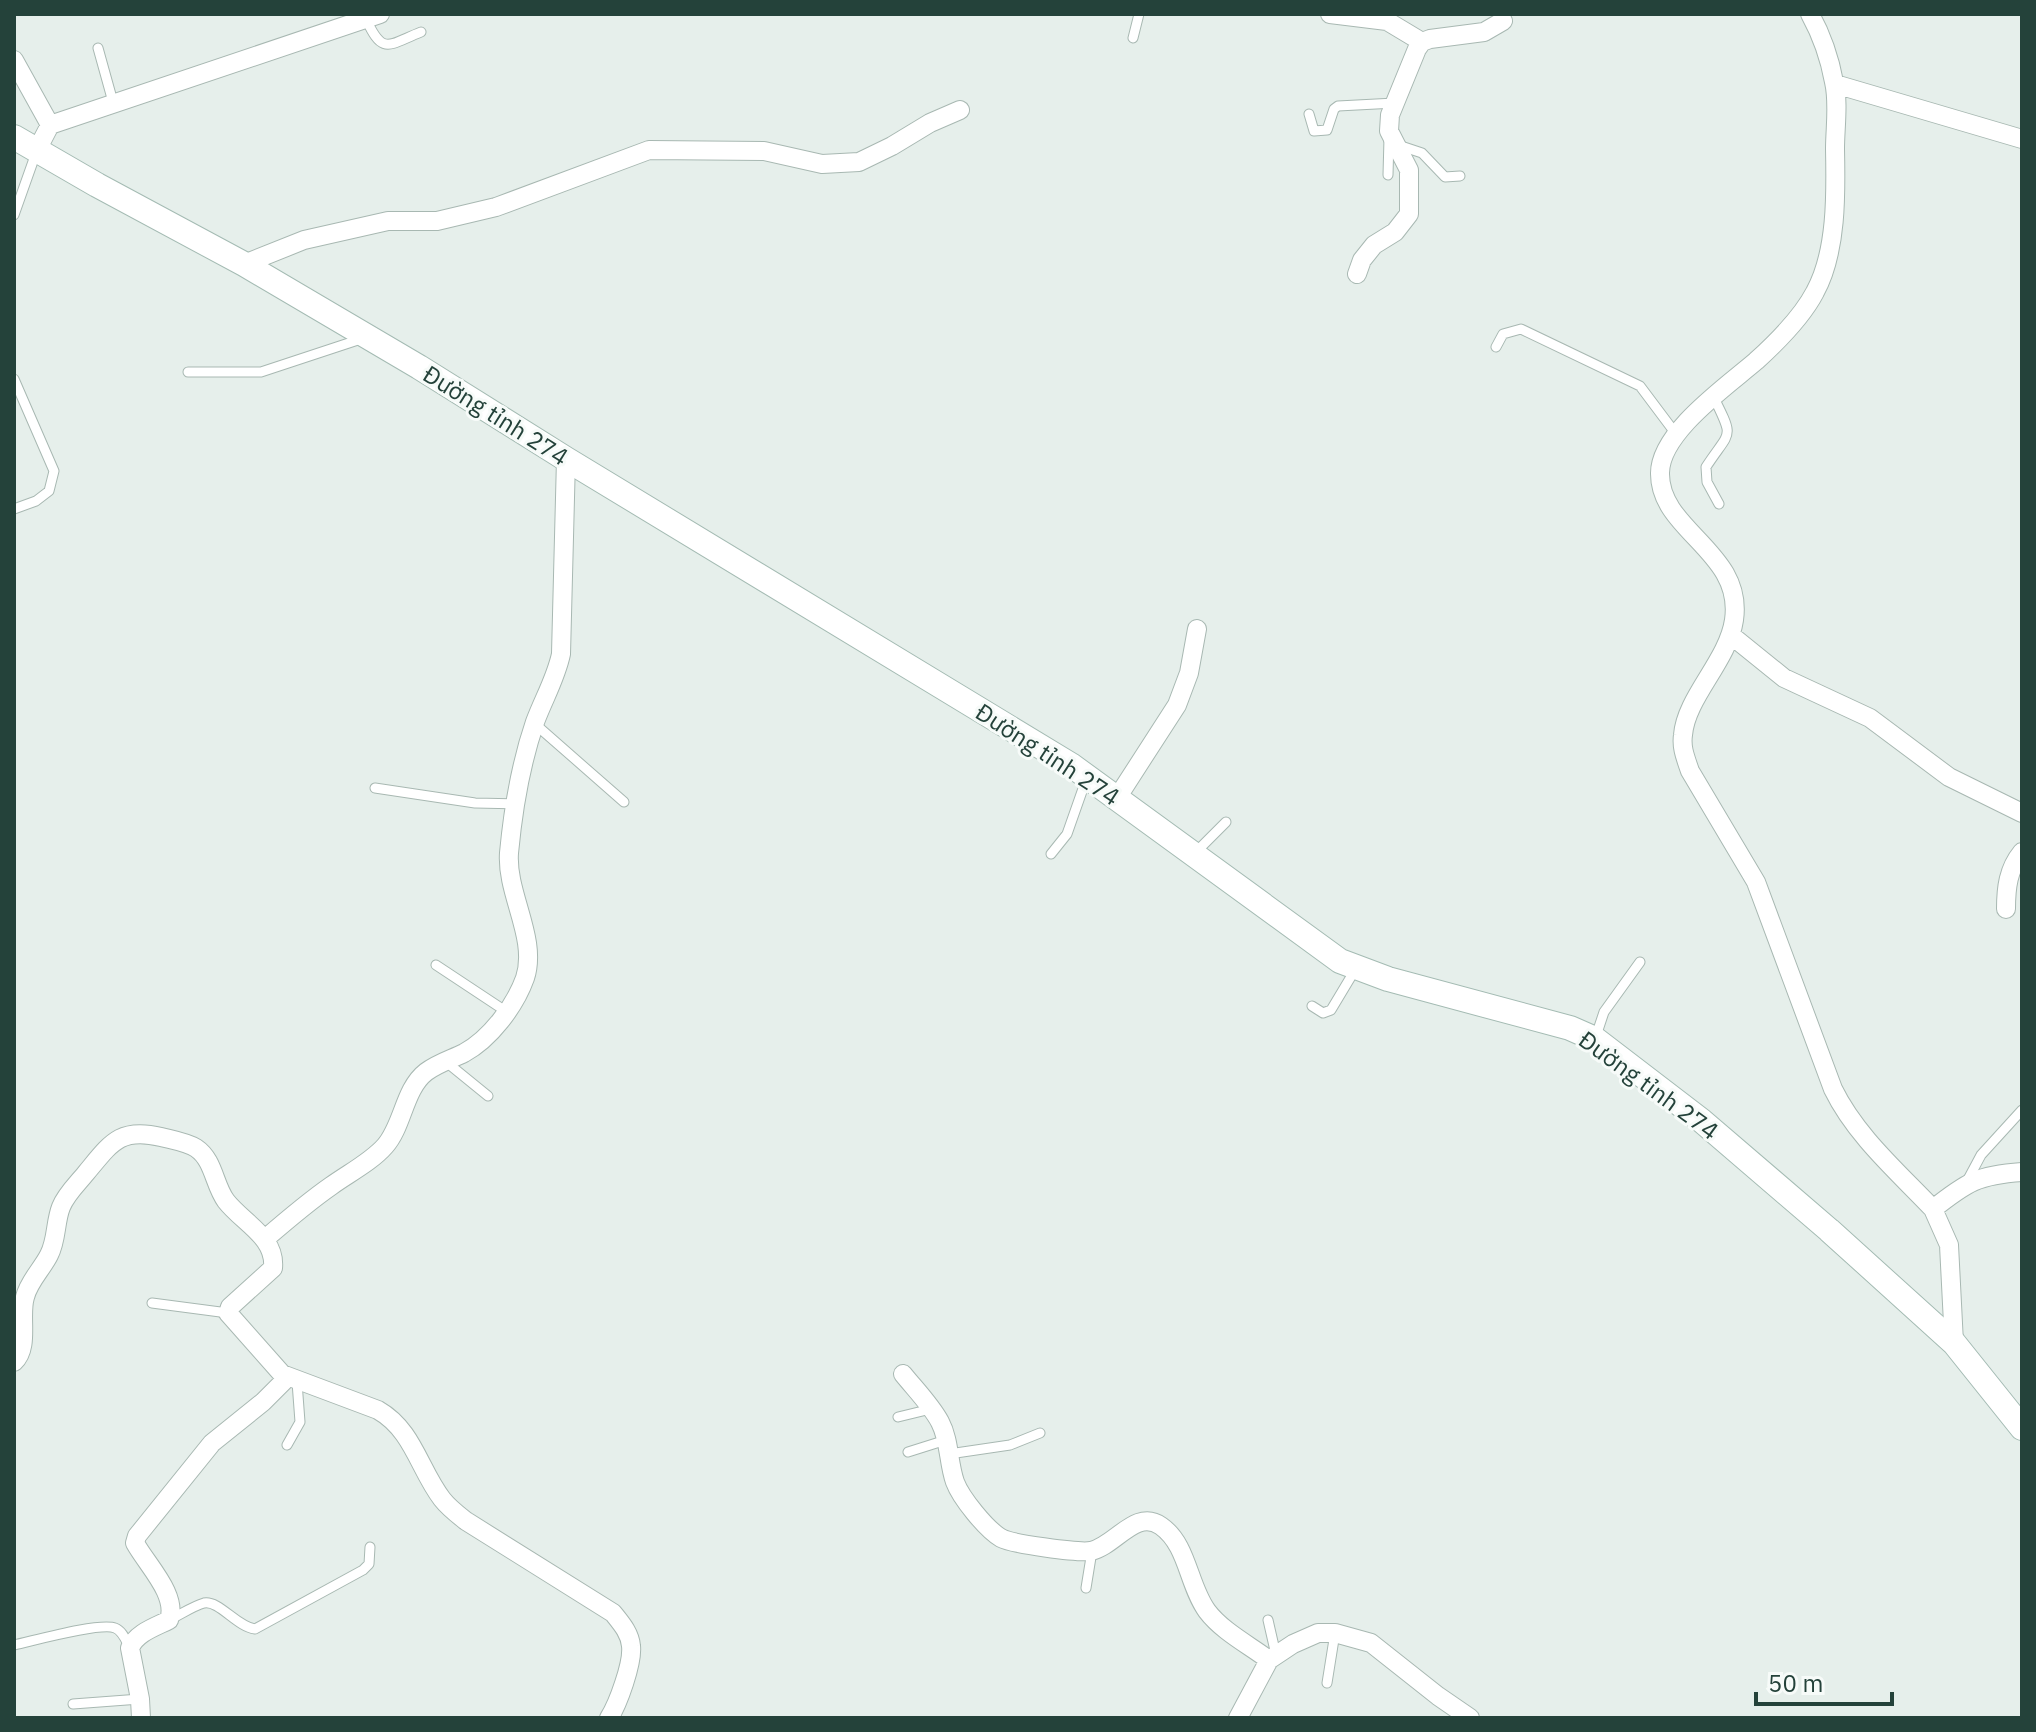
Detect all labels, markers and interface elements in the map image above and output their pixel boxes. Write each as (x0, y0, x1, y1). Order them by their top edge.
street label: Đường tỉnh 274 (417, 358, 575, 472)
street label: Đường tỉnh 274 (970, 695, 1126, 813)
street label: Đường tỉnh 274 (1573, 1023, 1725, 1147)
scale bar (1756, 1656, 1892, 1706)
text: 50 m (1768, 1667, 1823, 1699)

